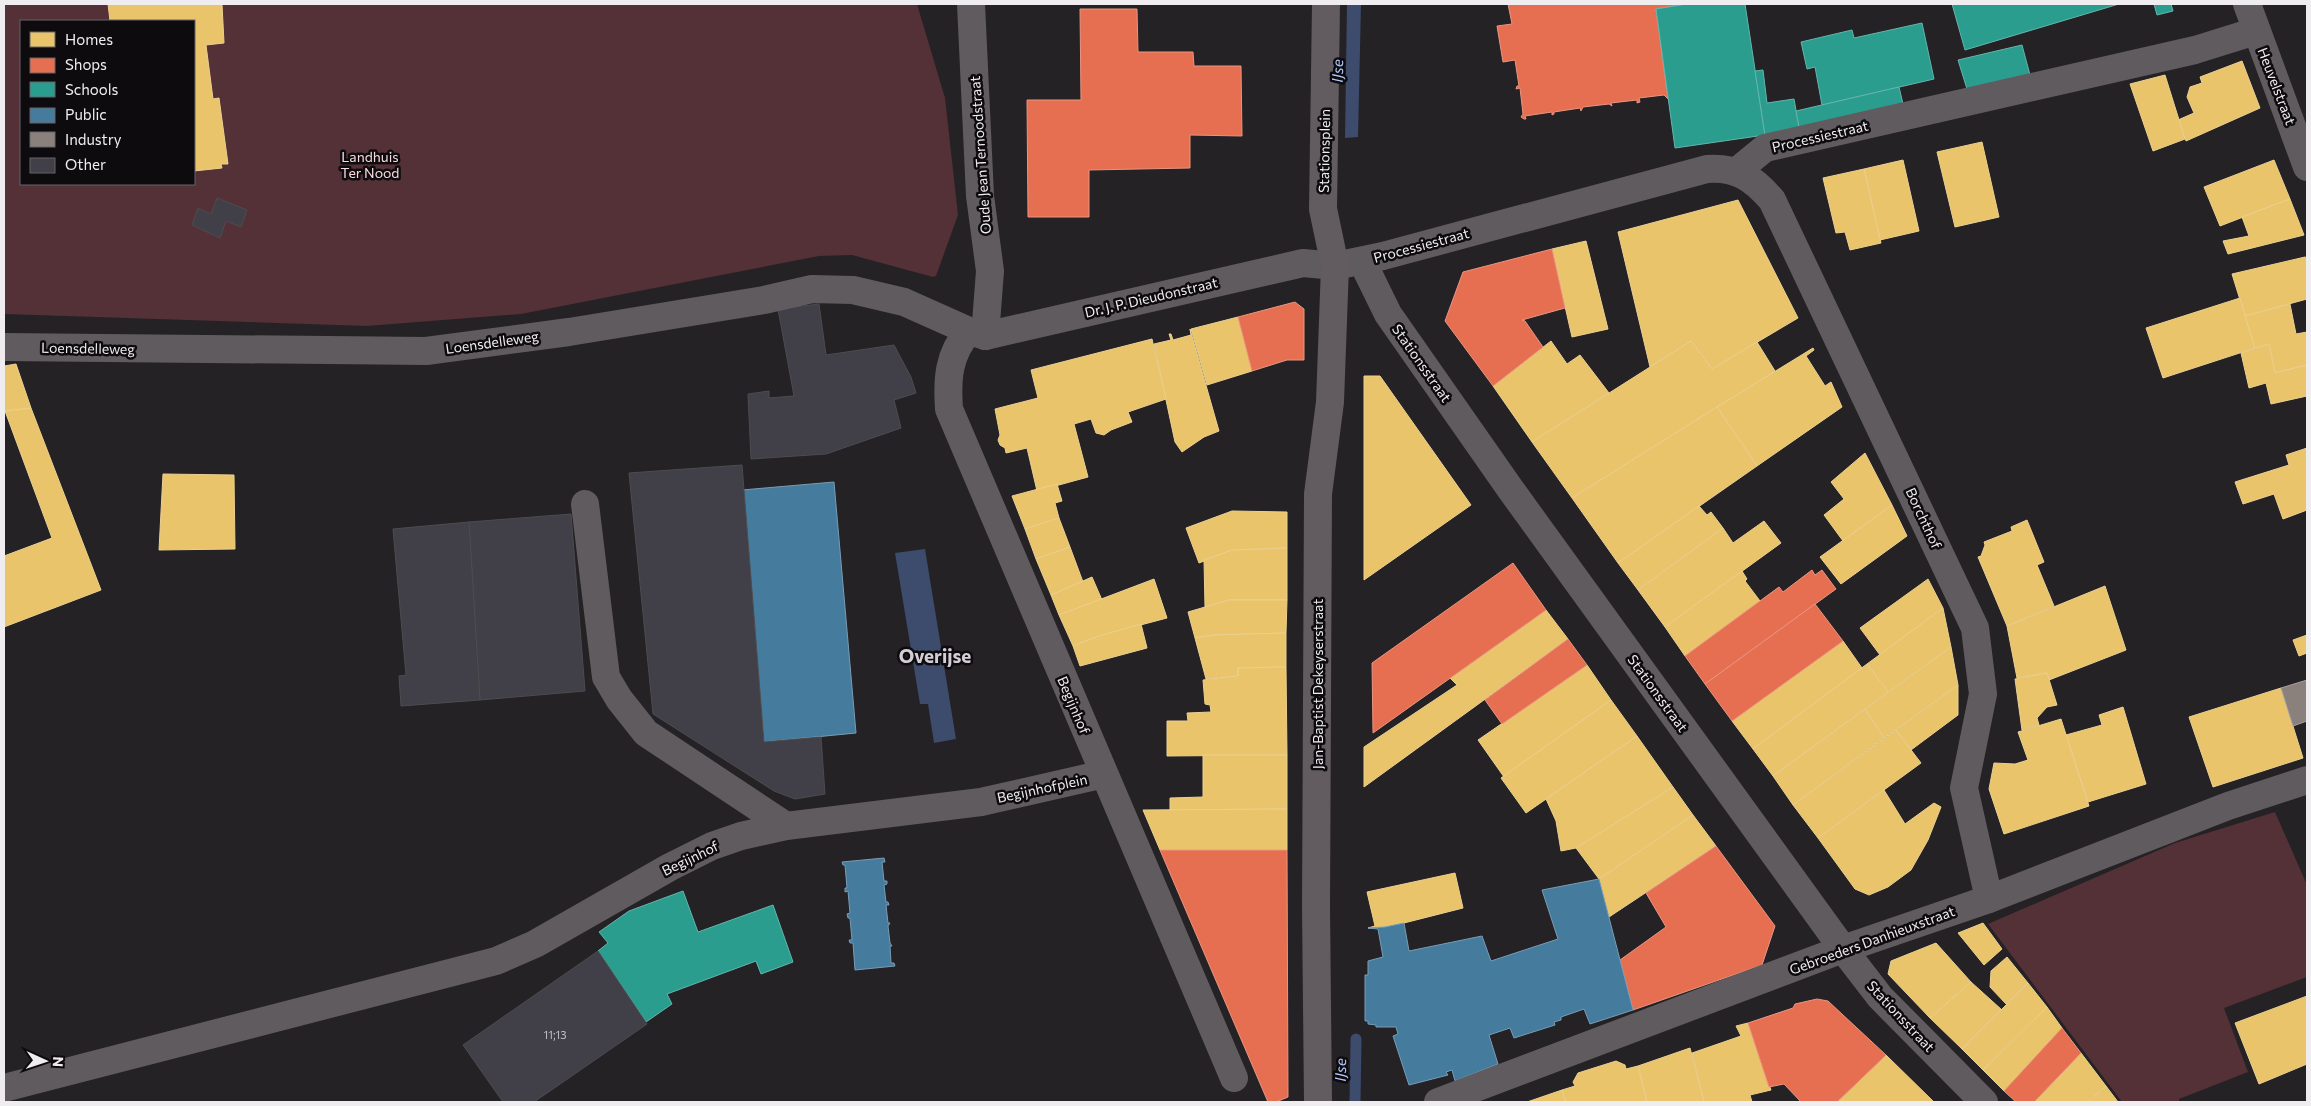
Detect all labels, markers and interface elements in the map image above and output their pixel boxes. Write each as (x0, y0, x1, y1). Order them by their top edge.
legend (20, 20, 195, 185)
text: Homes (65, 30, 113, 48)
street label: Heuvelstraat (2254, 45, 2300, 127)
text: Shops (65, 55, 107, 73)
water label: IJse (1328, 59, 1346, 83)
street label: Oude Jean Ternoodstraat (966, 75, 994, 235)
text: Schools (65, 80, 119, 98)
text: Public (65, 105, 107, 123)
street label: Stationsplein (1315, 109, 1333, 193)
street label: Processiestraat (1770, 117, 1870, 155)
text: Industry (65, 130, 122, 148)
park label: Landhuis Ter Nood (341, 148, 399, 181)
text: Other (65, 155, 106, 173)
street label: Processiestraat (1371, 224, 1471, 266)
street label: Dr. J. P. Dieudonstraat (1083, 273, 1219, 321)
street label: Stationsstraat (1389, 321, 1455, 405)
street label: Loensdelleweg (444, 327, 540, 357)
street label: Loensdelleweg (41, 339, 135, 357)
street label: Borchthof (1903, 485, 1946, 552)
street label: Jan-Baptist Dekeyserstraat (1309, 599, 1326, 769)
district label: Overijse (899, 644, 971, 667)
street label: Stationsstraat (1624, 651, 1692, 735)
street label: Begijnhof (1054, 674, 1094, 737)
street label: Begijnhofplein (995, 770, 1089, 806)
street label: Begijnhof (659, 837, 722, 879)
street label: Gebroeders Danhieuxstraat (1787, 902, 1957, 978)
street label: Stationsstraat (1864, 977, 1938, 1055)
house number: 11;13 (544, 1028, 566, 1042)
north arrow (20, 1036, 70, 1086)
text: N (50, 1056, 67, 1067)
water label: IJse (1331, 1058, 1349, 1082)

